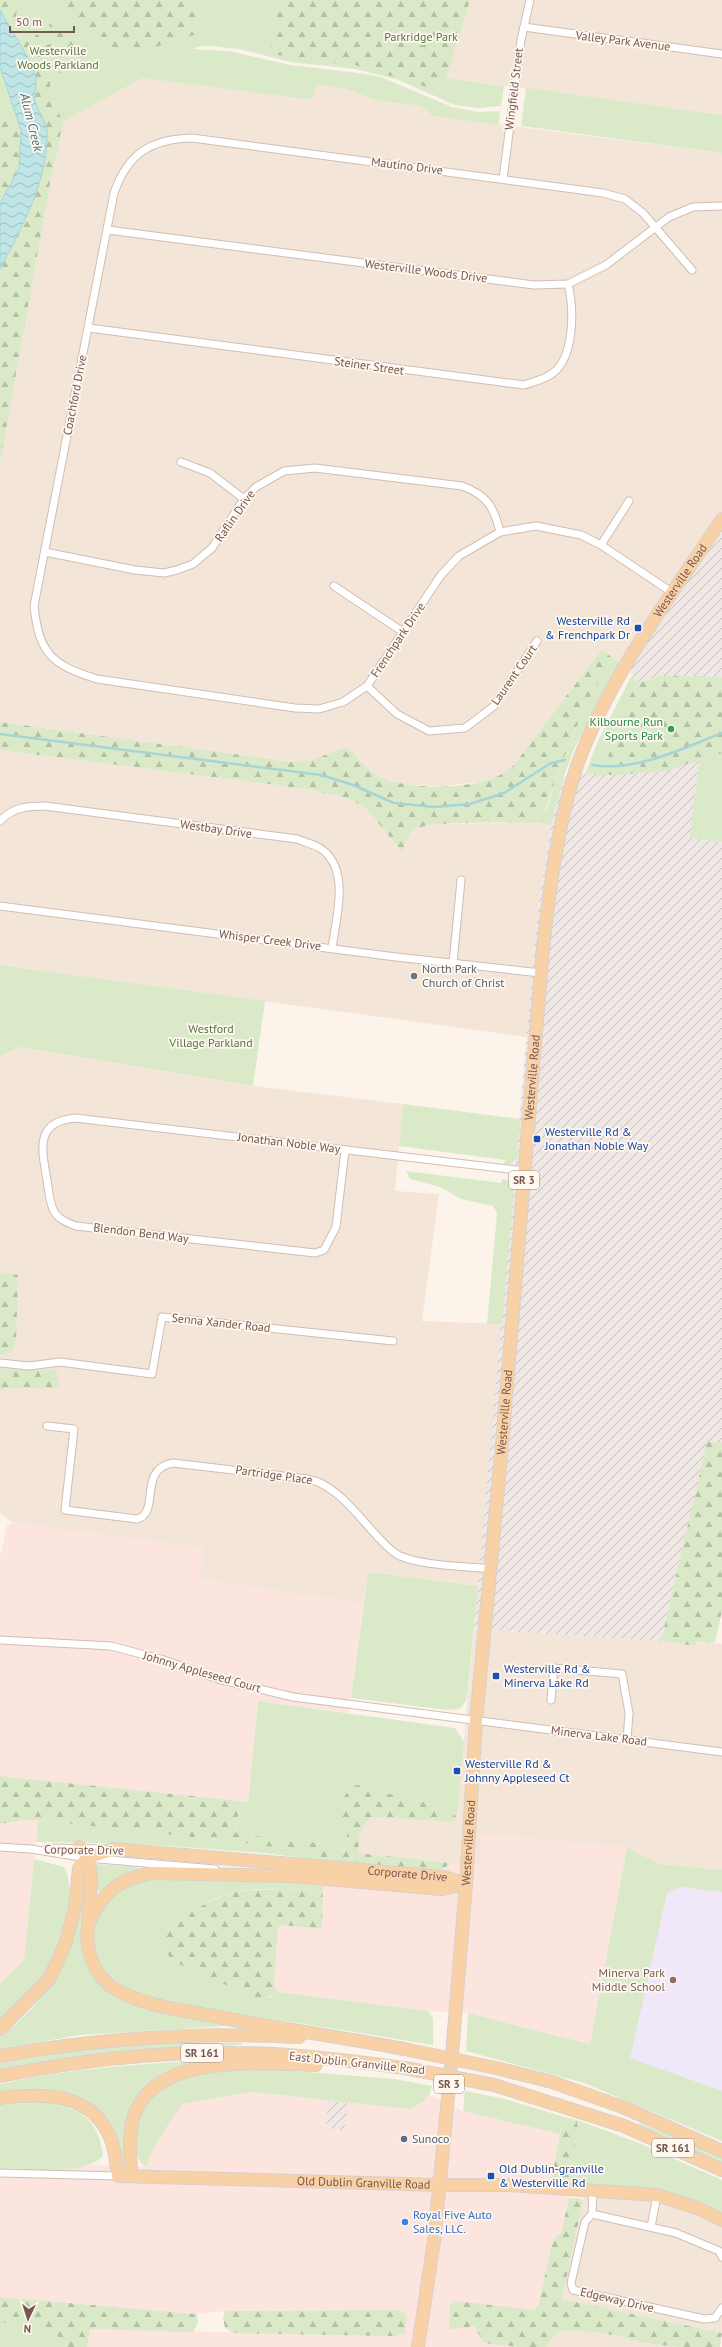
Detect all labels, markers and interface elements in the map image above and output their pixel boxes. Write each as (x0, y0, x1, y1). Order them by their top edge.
scale bar (10, 8, 74, 34)
text: 50 m (16, 14, 42, 29)
street label: Valley Park Avenue (574, 27, 671, 54)
park label: Parkridge Park (384, 29, 458, 44)
park label: Westerville Woods Parkland (17, 43, 99, 72)
street label: Wingfield Street (501, 47, 526, 131)
water label: Alum Creek (16, 90, 47, 154)
street label: Mautino Drive (370, 154, 444, 177)
street label: Westerville Woods Drive (364, 256, 488, 285)
street label: Coachford Drive (59, 353, 90, 436)
street label: Steiner Street (333, 353, 405, 378)
street label: Raflin Drive (211, 487, 258, 545)
street label: Westerville Road (650, 541, 710, 620)
street label: Frenchpark Drive (367, 599, 428, 680)
place label: Westerville Rd & Frenchpark Dr (545, 613, 630, 642)
marker: Westerville Rd & Frenchpark Dr (633, 623, 643, 633)
street label: Laurent Court (487, 642, 540, 708)
place label: Kilbourne Run Sports Park (590, 714, 663, 743)
marker: Kilbourne Run Sports Park (666, 724, 676, 734)
street label: Westbay Drive (179, 816, 253, 841)
street label: Whisper Creek Drive (218, 926, 322, 953)
place label: North Park Church of Christ (422, 961, 504, 990)
marker: North Park Church of Christ (409, 971, 419, 981)
park label: Westford Village Parkland (168, 1021, 253, 1050)
street label: Westerville Road (521, 1034, 543, 1121)
place label: Westerville Rd & Jonathan Noble Way (544, 1124, 649, 1153)
street label: Jonathan Noble Way (236, 1129, 342, 1156)
marker: Westerville Rd & Jonathan Noble Way (532, 1134, 542, 1144)
road number: SR 3 (509, 1171, 539, 1189)
street label: Blendon Bend Way (93, 1219, 190, 1246)
street label: Senna Xander Road (171, 1310, 271, 1335)
street label: Westerville Road (493, 1369, 515, 1456)
street label: Partridge Place (235, 1462, 314, 1487)
street label: Johnny Appleseed Court (141, 1647, 263, 1696)
place label: Westerville Rd & Minerva Lake Rd (504, 1661, 591, 1690)
marker: Westerville Rd & Minerva Lake Rd (491, 1671, 501, 1681)
street label: Minerva Lake Road (550, 1722, 648, 1749)
place label: Westerville Rd & Johnny Appleseed Ct (464, 1756, 569, 1785)
marker: Westerville Rd & Johnny Appleseed Ct (452, 1766, 462, 1776)
street label: Westerville Road (458, 1800, 478, 1886)
street label: Corporate Drive (44, 1841, 124, 1858)
street label: Corporate Drive (367, 1863, 450, 1885)
place label: Minerva Park Middle School (592, 1965, 665, 1994)
marker: Minerva Park Middle School (668, 1975, 678, 1985)
road number: SR 161 (181, 2044, 223, 2062)
street label: East Dublin Granville Road (288, 2048, 426, 2077)
road number: SR 3 (434, 2075, 464, 2093)
place label: Sunoco (412, 2131, 449, 2146)
marker: Sunoco (399, 2134, 409, 2144)
road number: SR 161 (652, 2139, 694, 2157)
place label: Old Dublin-granville & Westerville Rd (499, 2161, 604, 2190)
marker: Old Dublin-granville & Westerville Rd (486, 2171, 496, 2181)
street label: Old Dublin Granville Road (297, 2173, 431, 2192)
place label: Royal Five Auto Sales, LLC. (413, 2207, 492, 2236)
marker: Royal Five Auto Sales, LLC. (400, 2217, 410, 2227)
street label: Edgeway Drive (579, 2284, 655, 2315)
north arrow (8, 2299, 48, 2339)
text: N (23, 2322, 31, 2336)

